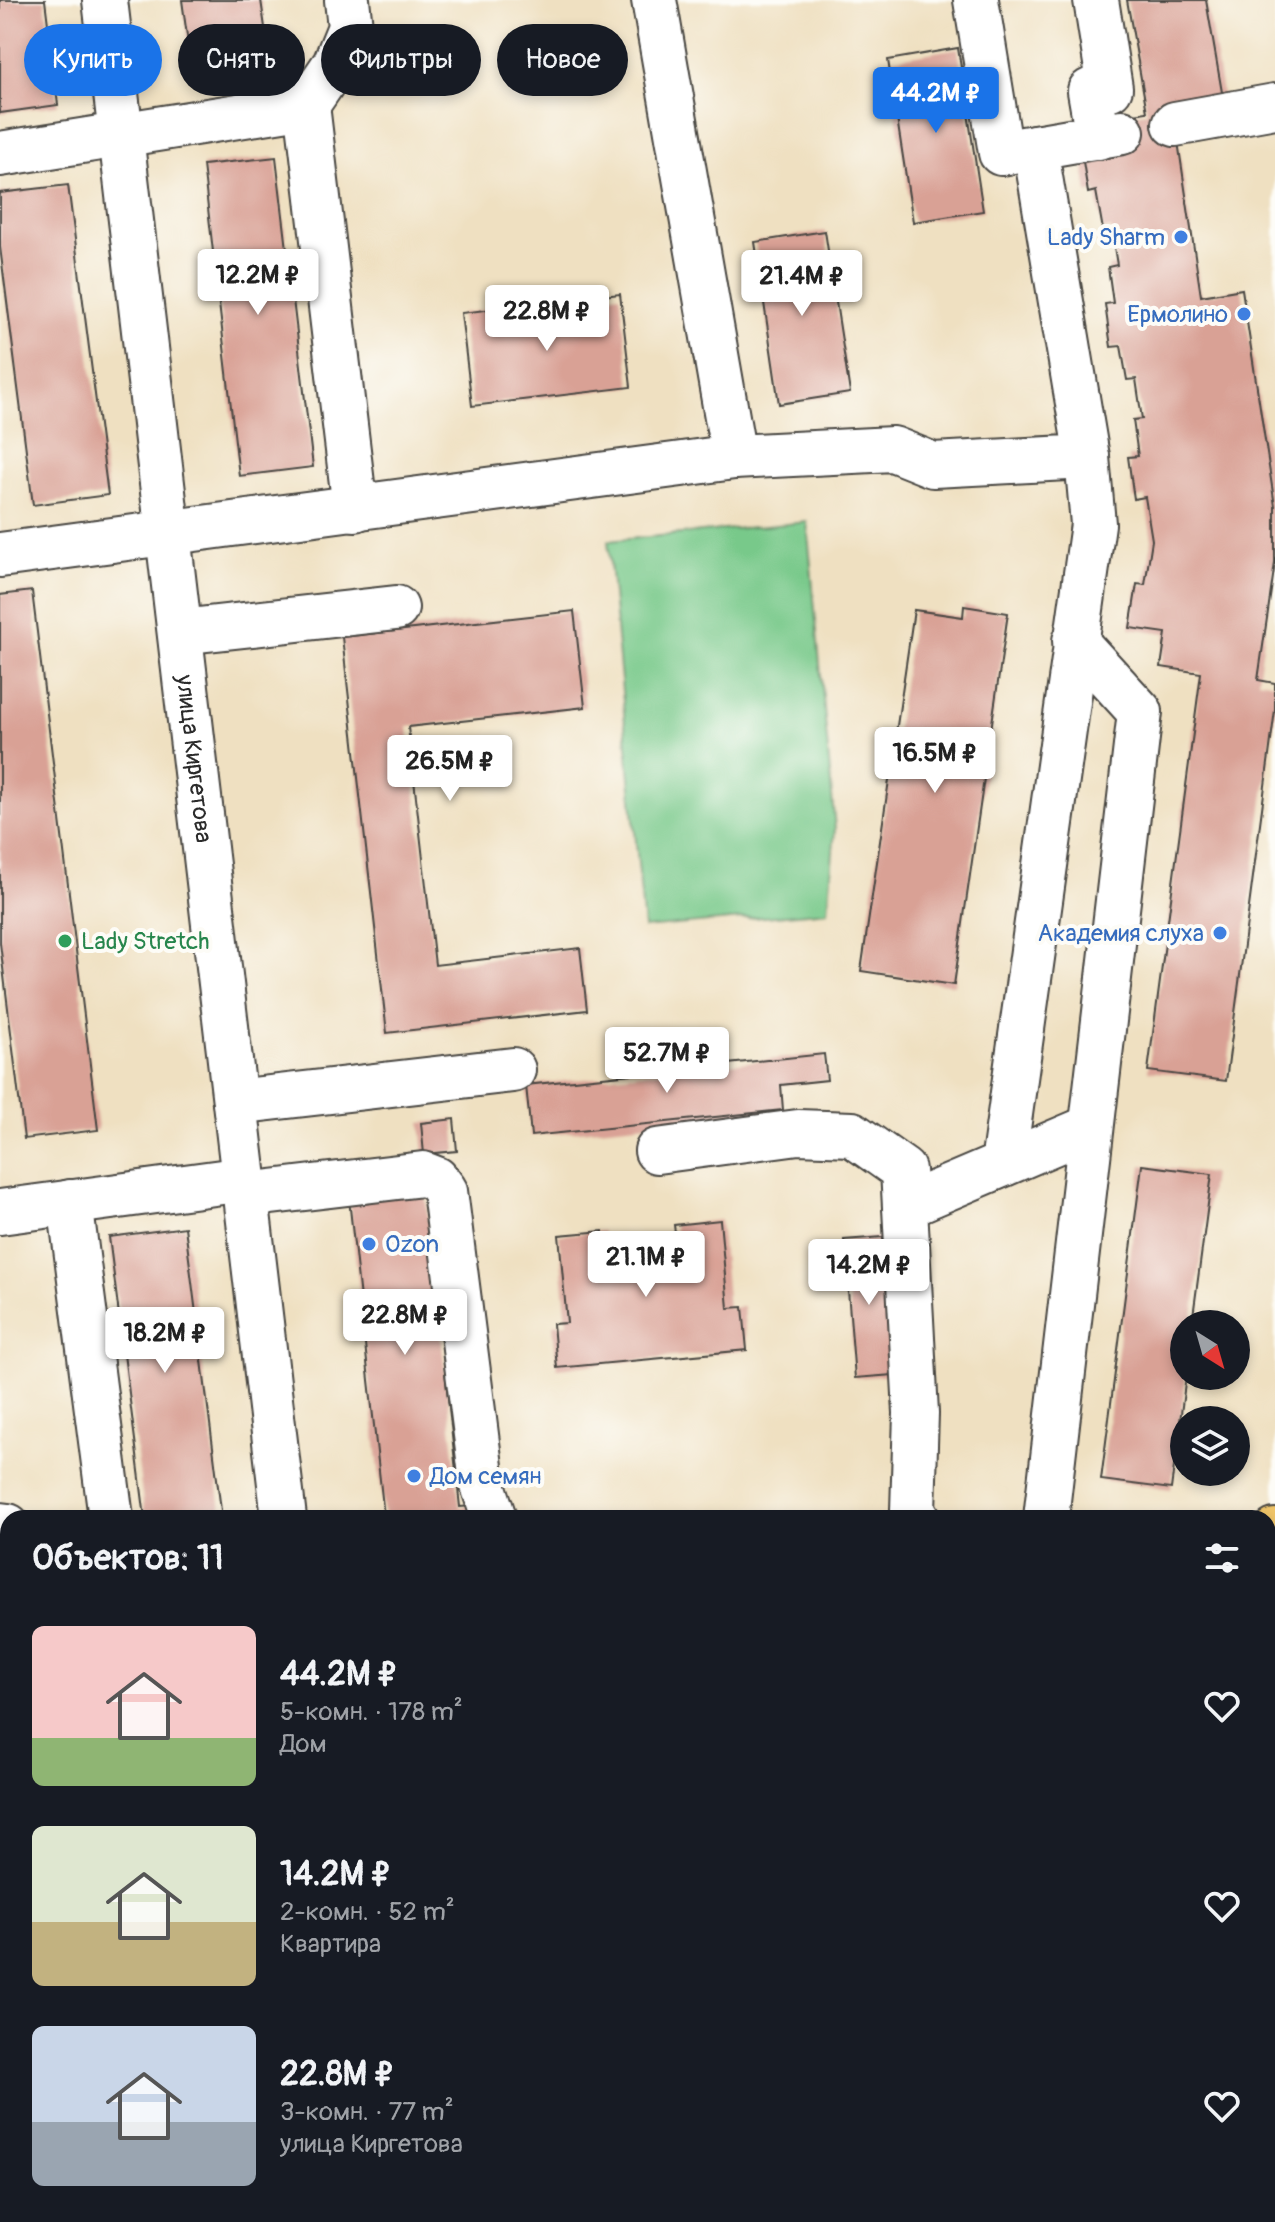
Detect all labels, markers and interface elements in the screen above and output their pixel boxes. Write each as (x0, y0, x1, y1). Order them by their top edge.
chip: Купить (24, 24, 162, 96)
chip: Снять (178, 24, 305, 96)
chip: Фильтры (321, 24, 481, 96)
chip: Новое (497, 24, 628, 96)
pin: 44.2M ₽ (862, 67, 1010, 135)
text: 44.2M ₽ (891, 77, 981, 109)
place label: Lady Sharm (1047, 223, 1165, 252)
marker: Lady Sharm (1172, 228, 1190, 246)
pin: 12.2M ₽ (184, 249, 332, 317)
pin: 21.4M ₽ (728, 250, 876, 318)
text: 12.2M ₽ (216, 259, 300, 291)
text: 21.4M ₽ (759, 260, 845, 292)
pin: 22.8M ₽ (473, 285, 621, 353)
text: 22.8M ₽ (503, 295, 591, 327)
place label: Ермолино (1127, 300, 1228, 329)
marker: Ермолино (1235, 305, 1253, 323)
street label: улица Киргетова (170, 672, 218, 844)
pin: 16.5M ₽ (861, 727, 1009, 795)
pin: 26.5M ₽ (376, 735, 524, 803)
text: 16.5M ₽ (892, 737, 978, 769)
text: 26.5M ₽ (405, 745, 495, 777)
place label: Академия слуха (1037, 919, 1204, 948)
marker: Академия слуха (1211, 924, 1229, 942)
place label: Lady Stretch (81, 927, 210, 956)
marker: Lady Stretch (56, 932, 74, 950)
pin: 52.7M ₽ (593, 1027, 741, 1095)
text: 52.7M ₽ (623, 1037, 711, 1069)
place label: Ozon (385, 1230, 439, 1259)
pin: 21.1M ₽ (572, 1231, 720, 1299)
marker: Ozon (360, 1235, 378, 1253)
pin: 14.2M ₽ (795, 1239, 943, 1307)
text: 21.1M ₽ (606, 1241, 686, 1273)
text: 14.2M ₽ (826, 1249, 912, 1281)
pin: 22.8M ₽ (331, 1289, 479, 1357)
text: 22.8M ₽ (361, 1299, 449, 1331)
pin: 18.2M ₽ (91, 1307, 239, 1375)
north arrow (1170, 1310, 1250, 1390)
map controls (1170, 1310, 1250, 1486)
text: 18.2M ₽ (123, 1317, 207, 1349)
button: layers (1170, 1406, 1250, 1486)
place label: Дом семян (429, 1462, 541, 1491)
marker: Дом семян (405, 1467, 423, 1485)
icon: filters (1200, 1536, 1244, 1580)
text: Объектов: 11 (32, 1537, 224, 1580)
text: 44.2M ₽ (280, 1653, 398, 1696)
icon: home (96, 1658, 192, 1754)
icon: heart (1200, 1684, 1244, 1728)
text: 5-комн. · 178 m² (280, 1696, 463, 1728)
text: Дом (280, 1728, 327, 1760)
text: 14.2M ₽ (280, 1853, 392, 1896)
icon: home (96, 1858, 192, 1954)
icon: heart (1200, 1884, 1244, 1928)
text: 2-комн. · 52 m² (280, 1896, 455, 1928)
text: Квартира (280, 1928, 381, 1960)
text: 22.8M ₽ (280, 2053, 395, 2096)
icon: home (96, 2058, 192, 2154)
icon: heart (1200, 2084, 1244, 2128)
text: 3-комн. · 77 m² (280, 2096, 454, 2128)
text: улица Киргетова (280, 2128, 463, 2160)

